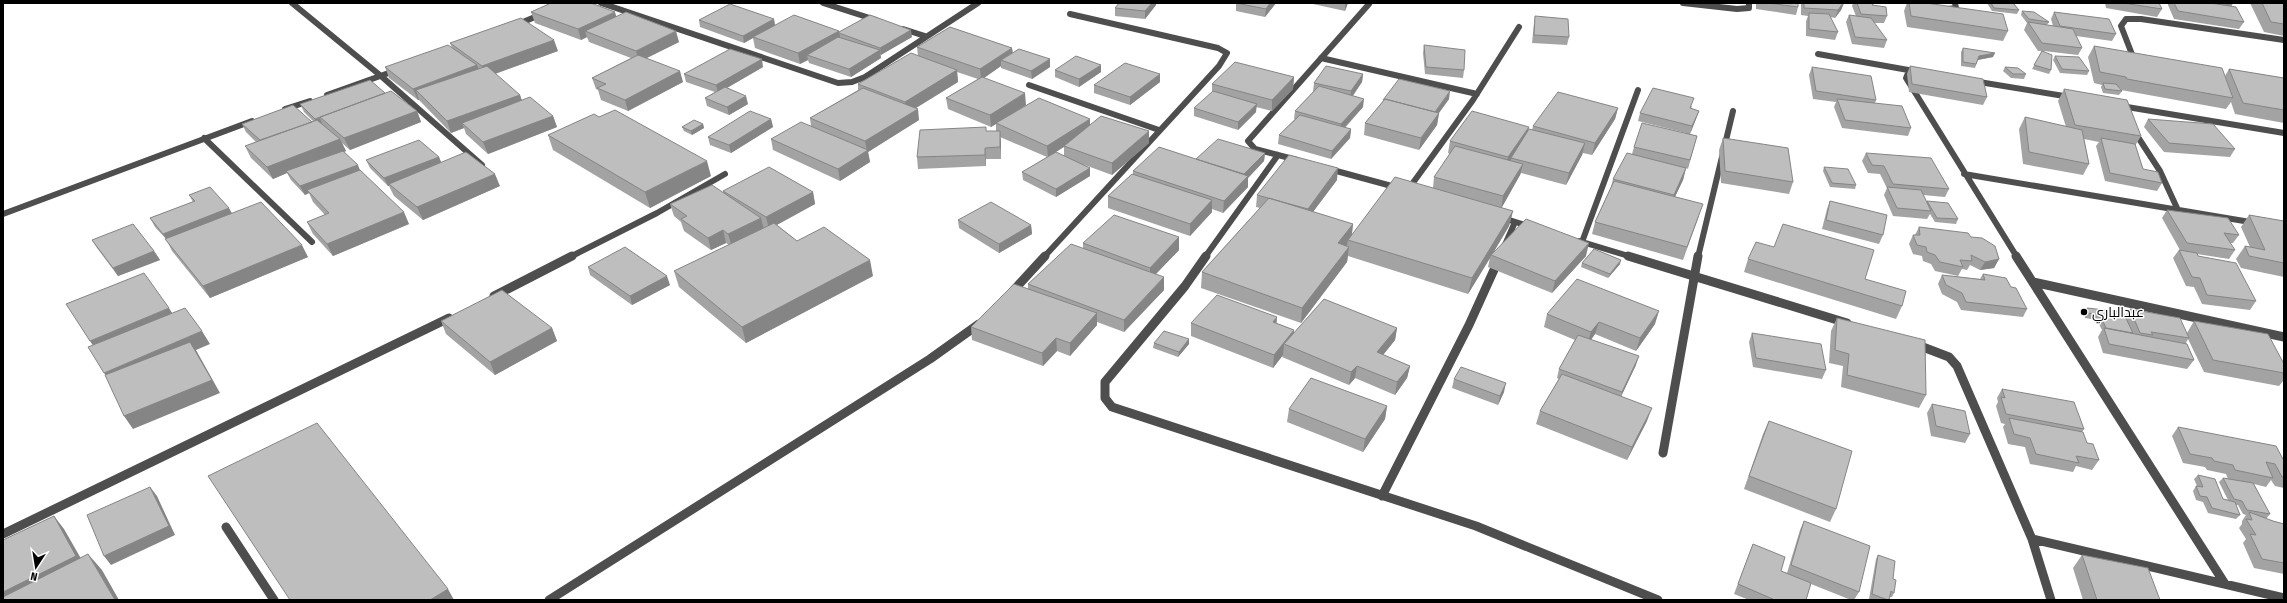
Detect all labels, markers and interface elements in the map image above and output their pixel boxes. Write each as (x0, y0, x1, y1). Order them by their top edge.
place label: عبدالباري (2092, 304, 2144, 324)
marker: عبدالباري (2079, 307, 2089, 317)
north arrow (16, 547, 56, 587)
text: N (29, 569, 39, 583)

